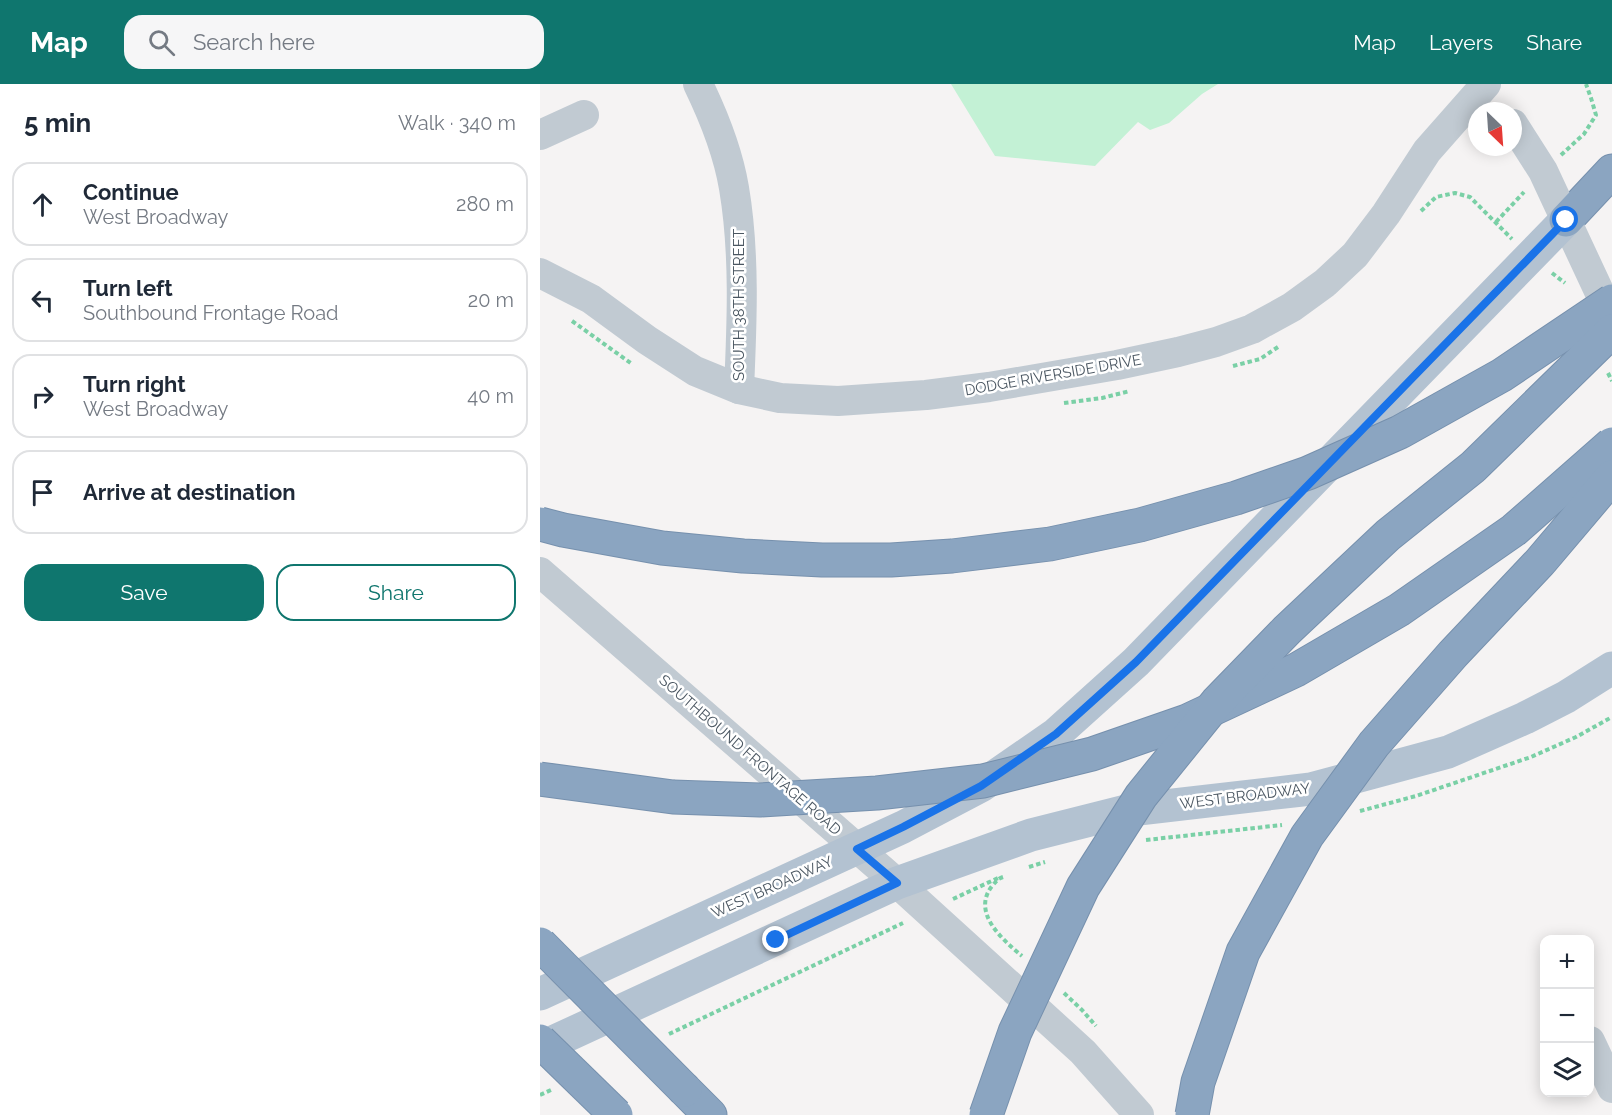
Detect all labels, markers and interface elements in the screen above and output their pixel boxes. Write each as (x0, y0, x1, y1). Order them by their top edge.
search box (124, 15, 544, 69)
text: Map (30, 26, 88, 59)
icon: search (145, 26, 178, 59)
text: Search here (193, 29, 315, 55)
text: Map (1353, 30, 1396, 55)
text: Layers (1429, 30, 1493, 55)
text: Share (1526, 30, 1582, 55)
north arrow (1468, 102, 1522, 156)
text: 5 min (24, 108, 91, 138)
text: Walk · 340 m (398, 111, 516, 135)
text: Continue (83, 179, 179, 205)
icon: ahead (26, 188, 59, 221)
text: 280 m (456, 192, 514, 216)
text: West Broadway (83, 205, 228, 229)
route start (1552, 206, 1578, 232)
street label: SOUTH 38TH STREET (730, 229, 748, 381)
text: Turn left (83, 275, 173, 301)
icon: left (26, 284, 59, 317)
text: 20 m (468, 288, 514, 312)
text: Southbound Frontage Road (83, 301, 339, 325)
street label: DODGE RIVERSIDE DRIVE (963, 351, 1143, 399)
text: Turn right (83, 371, 186, 397)
icon: right (26, 380, 59, 413)
text: 40 m (467, 384, 514, 408)
text: West Broadway (83, 397, 228, 421)
icon: arrive (26, 476, 59, 509)
text: Arrive at destination (83, 479, 296, 505)
button: Save (24, 564, 264, 621)
button: Share (276, 564, 516, 621)
street label: SOUTHBOUND FRONTAGE ROAD (655, 671, 845, 839)
street label: WEST BROADWAY (1179, 779, 1311, 813)
street label: WEST BROADWAY (708, 852, 836, 922)
route end (762, 926, 788, 952)
map controls (1540, 935, 1594, 1097)
button: + (1540, 935, 1594, 989)
button: − (1540, 989, 1594, 1043)
button: layers (1540, 1043, 1594, 1097)

